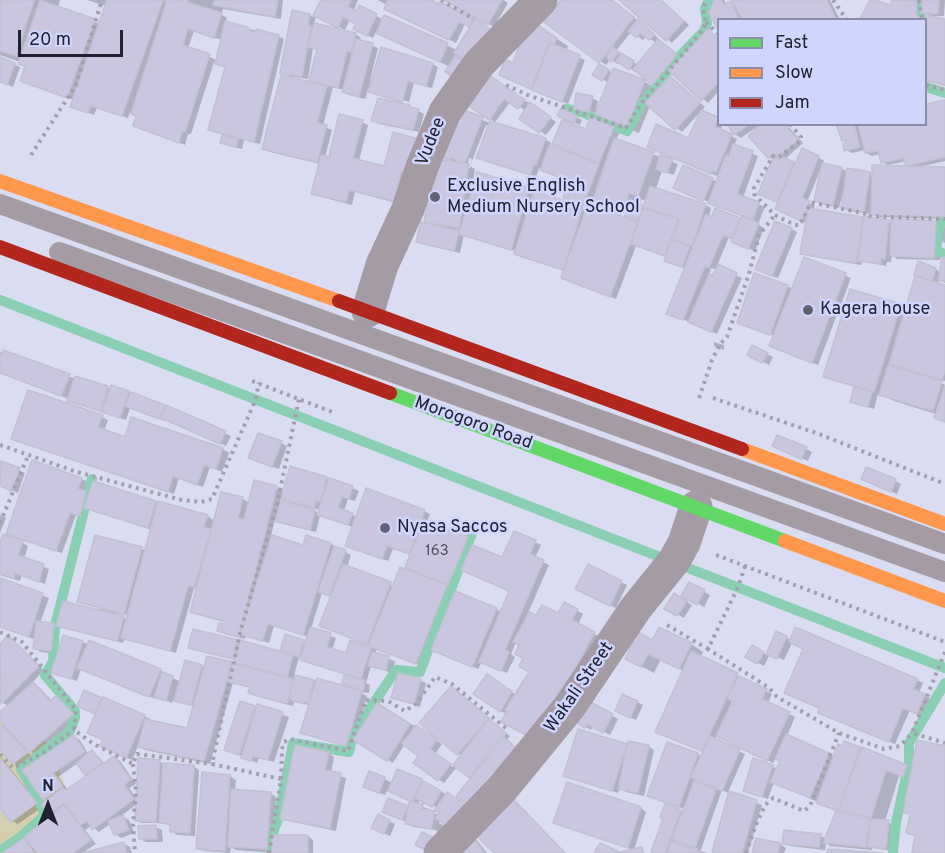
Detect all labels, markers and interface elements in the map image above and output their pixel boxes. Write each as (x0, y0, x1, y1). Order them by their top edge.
scale bar (21, 18, 126, 56)
legend (717, 18, 927, 126)
text: 20 m (29, 29, 71, 52)
text: Fast (775, 32, 808, 55)
text: Slow (775, 62, 813, 85)
text: Jam (775, 92, 810, 115)
street label: Vudee (413, 115, 451, 169)
place label: Exclusive English Medium Nursery School (447, 176, 640, 219)
marker: Exclusive English Medium Nursery School (428, 190, 442, 204)
place label: Kagera house (820, 299, 930, 321)
marker: Kagera house (801, 303, 815, 317)
street label: Morogoro Road (411, 393, 535, 455)
place label: Nyasa Saccos (397, 517, 507, 539)
marker: Nyasa Saccos (378, 521, 392, 535)
house number: 163 (425, 543, 449, 561)
street label: Wakali Street (541, 638, 619, 738)
north arrow (18, 775, 78, 835)
text: N (42, 777, 54, 797)

